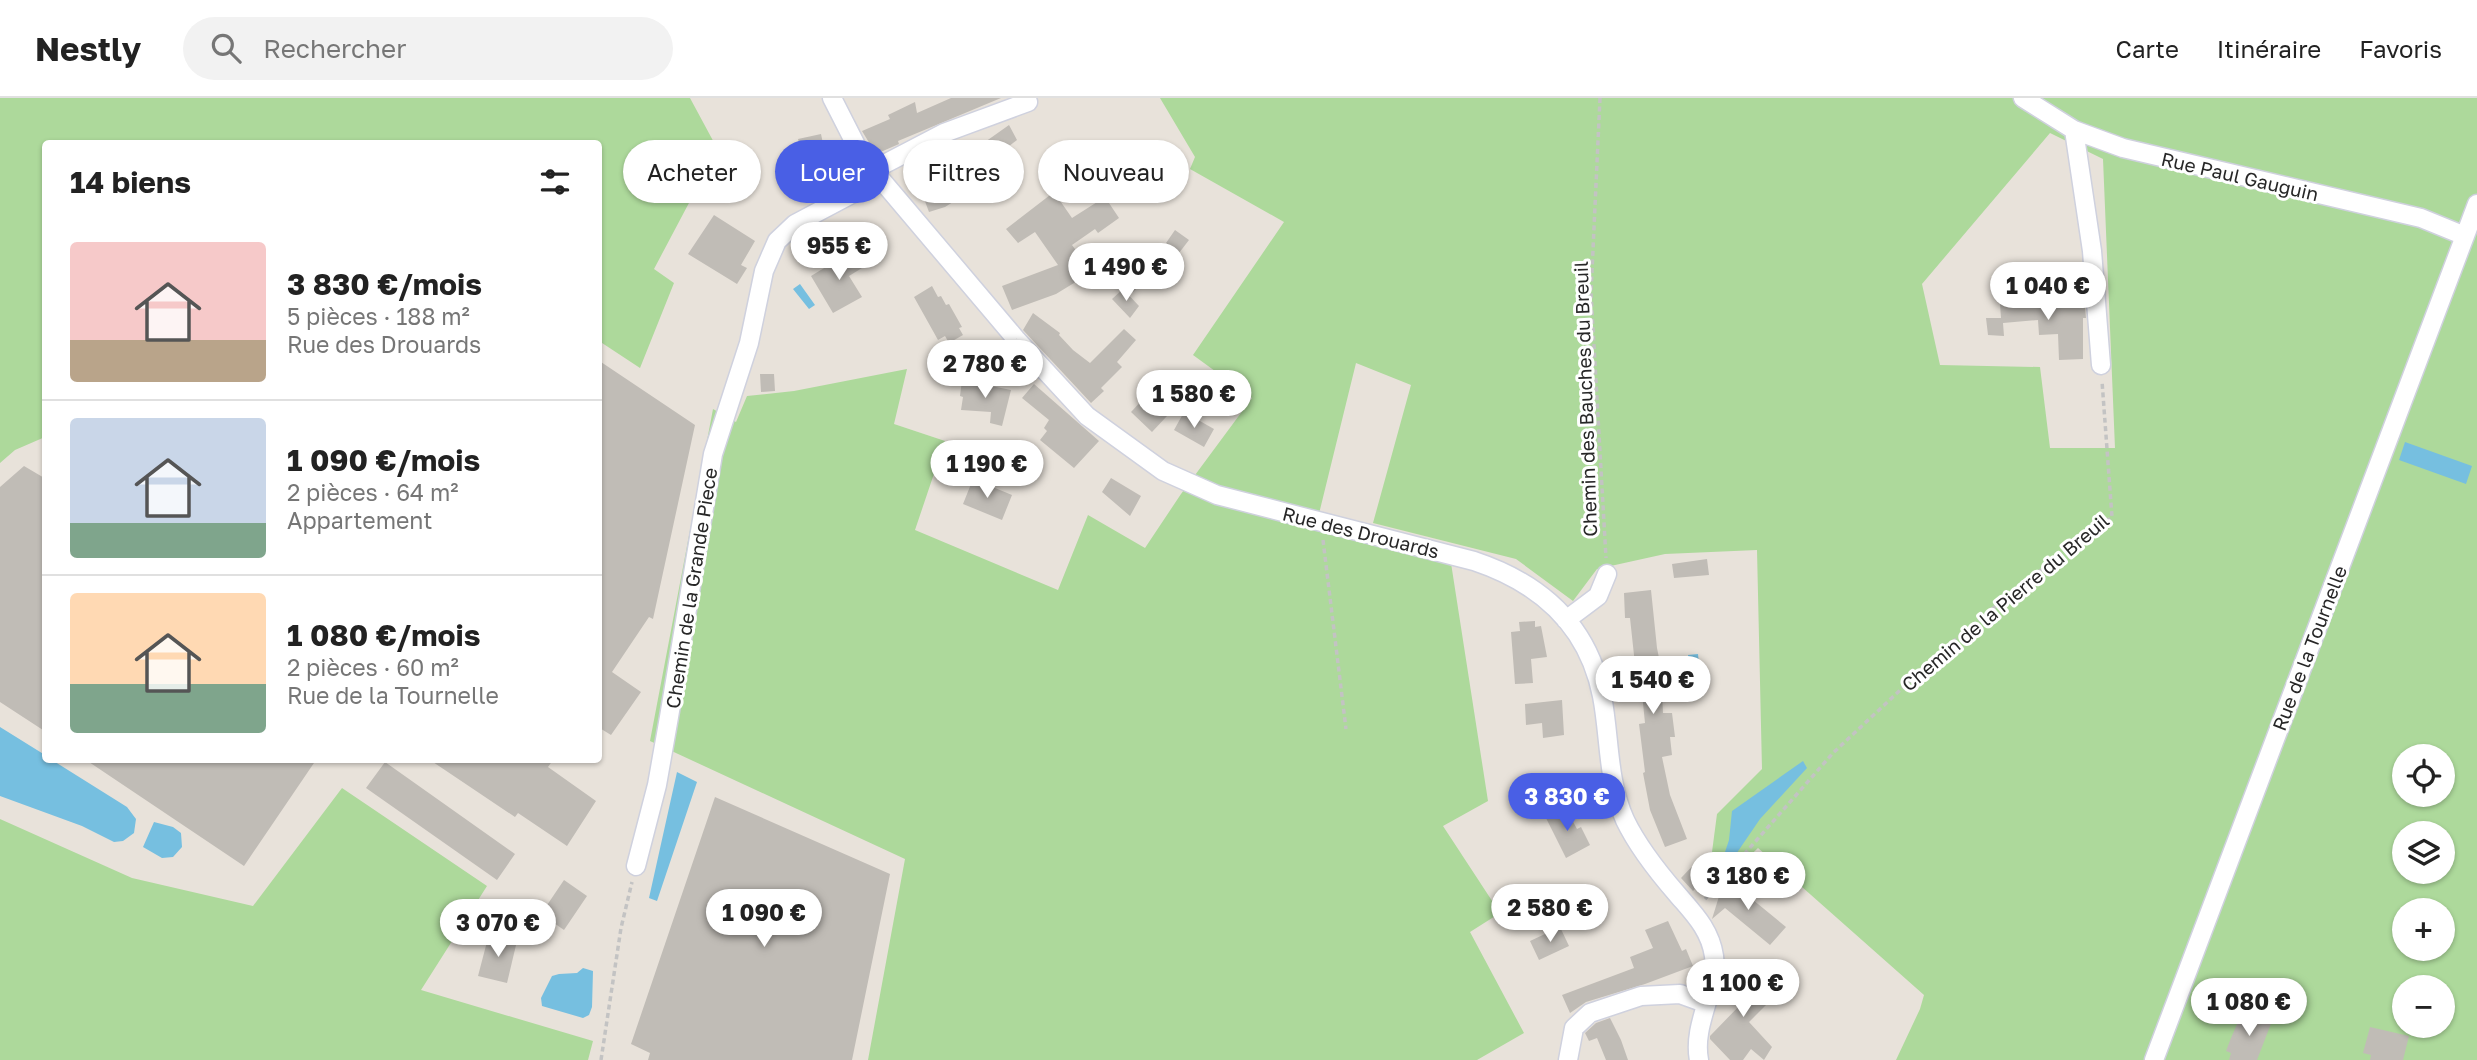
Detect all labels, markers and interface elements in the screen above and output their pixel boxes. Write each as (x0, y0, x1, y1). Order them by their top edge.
search box (183, 17, 673, 80)
text: Nestly (35, 29, 141, 68)
icon: search (207, 29, 245, 67)
text: Rechercher (263, 33, 406, 64)
text: Carte (2116, 34, 2179, 63)
text: Itinéraire (2217, 34, 2321, 63)
text: Favoris (2359, 34, 2442, 63)
chip: Acheter (623, 140, 761, 203)
chip: Louer (775, 140, 889, 203)
chip: Filtres (903, 140, 1024, 203)
chip: Nouveau (1038, 140, 1189, 203)
street label: Rue Paul Gauguin (2159, 147, 2321, 205)
icon: filters (536, 163, 574, 201)
text: 14 biens (70, 164, 191, 200)
pin: 955 € (790, 222, 888, 282)
text: 955 € (807, 231, 871, 259)
pin: 1 490 € (1061, 244, 1191, 303)
text: 1 490 € (1084, 252, 1168, 280)
street label: Chemin des Bauches du Breuil (1569, 261, 1601, 537)
pin: 1 040 € (1983, 262, 2113, 322)
text: 3 830 €/mois (287, 266, 482, 302)
icon: home (126, 270, 210, 354)
text: 1 040 € (2006, 271, 2090, 299)
text: 5 pièces · 188 m² (287, 302, 470, 330)
text: Rue des Drouards (287, 330, 481, 358)
pin: 2 780 € (920, 341, 1050, 400)
text: 2 780 € (943, 349, 1027, 377)
pin: 1 580 € (1129, 370, 1259, 430)
text: 1 580 € (1152, 379, 1236, 407)
pin: 1 190 € (922, 440, 1052, 500)
text: 1 090 €/mois (287, 442, 480, 478)
icon: home (126, 446, 210, 530)
text: 1 190 € (947, 449, 1027, 477)
street label: Chemin de la Grande Piece (661, 466, 721, 710)
text: 2 pièces · 64 m² (287, 478, 459, 506)
street label: Rue des Drouards (1280, 501, 1442, 563)
text: Appartement (287, 506, 432, 534)
street label: Chemin de la Pierre du Breuil (1897, 508, 2113, 696)
street label: Rue de la Tournelle (2267, 562, 2351, 734)
text: 1 080 €/mois (287, 617, 480, 653)
icon: home (126, 621, 210, 705)
text: 2 pièces · 60 m² (287, 653, 459, 681)
pin: 1 540 € (1588, 656, 1718, 716)
text: 1 540 € (1612, 665, 1694, 693)
text: Rue de la Tournelle (287, 681, 499, 709)
map controls (2392, 744, 2455, 1038)
button: locate (2392, 744, 2455, 807)
pin: 3 830 € (1502, 774, 1632, 833)
text: 3 830 € (1524, 782, 1610, 810)
button: layers (2392, 821, 2455, 884)
pin: 3 180 € (1683, 852, 1813, 912)
text: 3 180 € (1706, 861, 1790, 889)
pin: 2 580 € (1485, 884, 1615, 944)
pin: 1 090 € (699, 890, 829, 949)
text: 2 580 € (1507, 893, 1593, 921)
text: 1 090 € (722, 898, 806, 926)
button: + (2392, 898, 2455, 961)
pin: 3 070 € (433, 900, 563, 959)
text: 3 070 € (456, 908, 540, 936)
pin: 1 100 € (1678, 960, 1808, 1019)
text: 1 100 € (1702, 968, 1784, 996)
button: − (2392, 975, 2455, 1038)
pin: 1 080 € (2184, 978, 2314, 1038)
text: 1 080 € (2207, 987, 2291, 1015)

